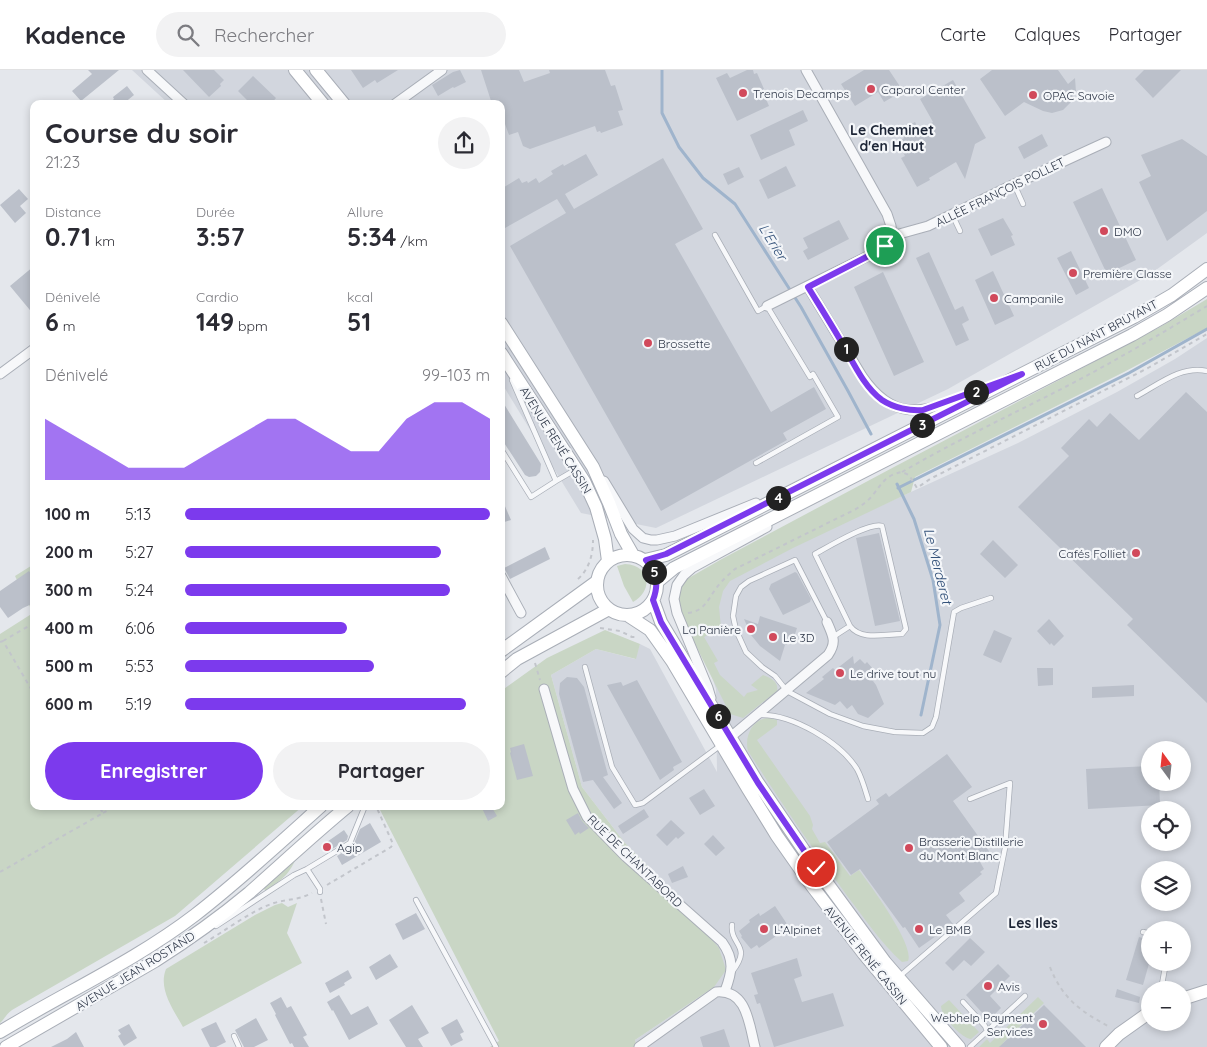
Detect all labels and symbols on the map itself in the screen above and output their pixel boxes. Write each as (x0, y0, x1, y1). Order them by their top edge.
place label: Caparol Center (881, 82, 966, 97)
marker: Caparol Center (865, 83, 877, 95)
place label: Trenois Decamps (753, 86, 850, 101)
marker: Trenois Decamps (737, 87, 749, 99)
place label: OPAC Savoie (1043, 88, 1115, 103)
marker: OPAC Savoie (1027, 89, 1039, 101)
district label: Le Cheminet d'en Haut (850, 121, 934, 155)
street label: ALLÉE FRANÇOIS POLLET (933, 154, 1067, 230)
water label: L'Erier (755, 220, 792, 265)
place label: DMO (1114, 224, 1142, 239)
pin (864, 225, 906, 267)
marker: DMO (1098, 225, 1110, 237)
place label: Première Classe (1083, 266, 1172, 281)
marker: Première Classe (1067, 267, 1079, 279)
place label: Campanile (1004, 291, 1064, 306)
marker: Campanile (988, 292, 1000, 304)
street label: RUE DU NANT BRUYANT (1032, 296, 1160, 374)
place label: Brossette (658, 336, 711, 351)
pin: 1 (834, 336, 858, 362)
marker: Brossette (642, 337, 654, 349)
pin: 2 (964, 380, 988, 404)
street label: AVENUE RENÉ CASSIN (517, 384, 595, 496)
pin: 3 (910, 412, 934, 438)
pin: 4 (766, 486, 790, 510)
water label: Le Merderet (920, 526, 957, 608)
place label: Cafés Folliet (1059, 546, 1126, 561)
marker: Cafés Folliet (1130, 547, 1142, 559)
pin: 5 (642, 560, 666, 584)
place label: La Panière (682, 622, 741, 637)
marker: La Panière (745, 623, 757, 635)
place label: Le 3D (783, 630, 815, 645)
marker: Le 3D (767, 631, 779, 643)
place label: Le drive tout nu (850, 666, 936, 681)
marker: Le drive tout nu (834, 667, 846, 679)
pin: 6 (706, 704, 730, 728)
north arrow (1141, 741, 1191, 791)
street label: RUE DE CHANTABORD (584, 812, 686, 911)
place label: Brasserie Distillerie du Mont Blanc (919, 834, 1024, 863)
place label: Agip (337, 840, 362, 855)
marker: Agip (321, 841, 333, 853)
marker: Brasserie Distillerie du Mont Blanc (903, 842, 915, 854)
pin (795, 847, 837, 889)
street label: AVENUE RENÉ CASSIN (821, 902, 911, 1008)
district label: Les Iles (1008, 914, 1058, 932)
place label: L’Alpinet (774, 922, 821, 937)
place label: Le BMB (929, 922, 971, 937)
marker: L’Alpinet (758, 923, 770, 935)
marker: Le BMB (913, 923, 925, 935)
street label: AVENUE JEAN ROSTAND (73, 928, 198, 1014)
place label: Avis (998, 979, 1020, 994)
marker: Avis (982, 980, 994, 992)
place label: Webhelp Payment Services (931, 1010, 1033, 1039)
marker: Webhelp Payment Services (1037, 1018, 1049, 1030)

